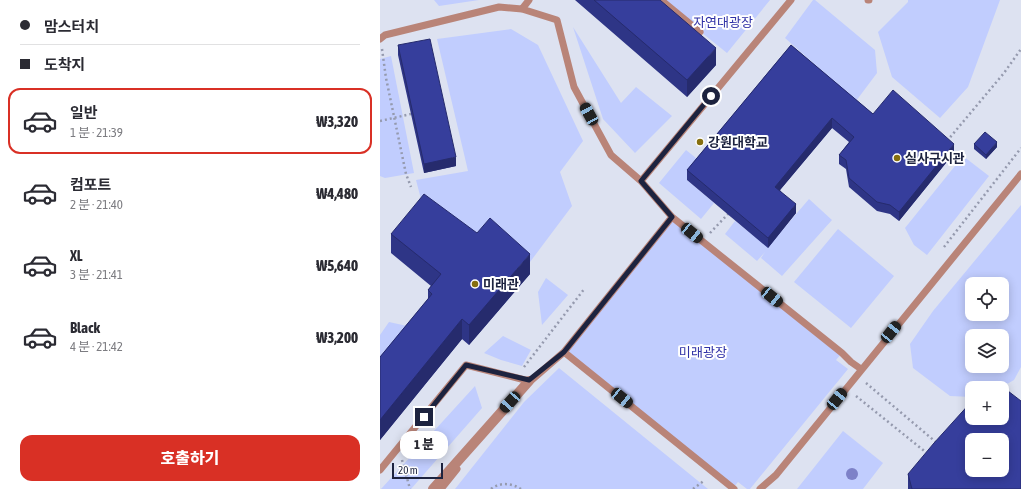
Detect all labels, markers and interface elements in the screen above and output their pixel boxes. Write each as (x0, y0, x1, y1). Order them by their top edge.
park label: 자연대광장 (693, 15, 753, 30)
text: 맘스터치 (44, 18, 99, 35)
text: 도착지 (44, 56, 85, 73)
route start (702, 87, 720, 105)
car (578, 101, 600, 127)
icon: car (22, 103, 58, 139)
text: 일반 (70, 104, 98, 121)
text: ₩3,320 (316, 113, 358, 130)
text: 1 분 · 21:39 (70, 125, 123, 140)
place label: 강원대학교 (708, 135, 768, 150)
marker: 강원대학교 (695, 137, 705, 147)
place label: 실사구시관 (905, 151, 965, 166)
marker: 실사구시관 (892, 153, 902, 163)
icon: car (22, 175, 58, 211)
text: 컴포트 (70, 176, 111, 193)
text: ₩4,480 (316, 185, 358, 202)
text: 2 분 · 21:40 (70, 197, 123, 212)
car (679, 221, 705, 245)
icon: car (22, 247, 58, 283)
text: XL (70, 247, 83, 264)
text: ₩5,640 (316, 257, 358, 274)
text: 3 분 · 21:41 (70, 267, 123, 282)
place label: 미래관 (483, 277, 519, 292)
map controls (965, 277, 1009, 477)
button: locate (965, 277, 1009, 321)
marker: 미래관 (470, 279, 480, 289)
car (759, 285, 785, 309)
icon: car (22, 319, 58, 355)
text: Black (70, 319, 100, 336)
car (879, 319, 903, 345)
text: ₩3,200 (316, 329, 358, 346)
button: layers (965, 329, 1009, 373)
text: 4 분 · 21:42 (70, 339, 123, 354)
park label: 미래광장 (679, 345, 727, 360)
button: + (965, 381, 1009, 425)
car (609, 386, 635, 410)
car (825, 386, 849, 412)
car (498, 389, 522, 415)
route end (415, 408, 433, 426)
callout: 1 분 (400, 431, 448, 459)
button: − (965, 433, 1009, 477)
button: 호출하기 (20, 435, 360, 481)
text: 1 분 (414, 437, 434, 452)
scale bar (392, 461, 443, 480)
text: 20 m (398, 464, 418, 476)

